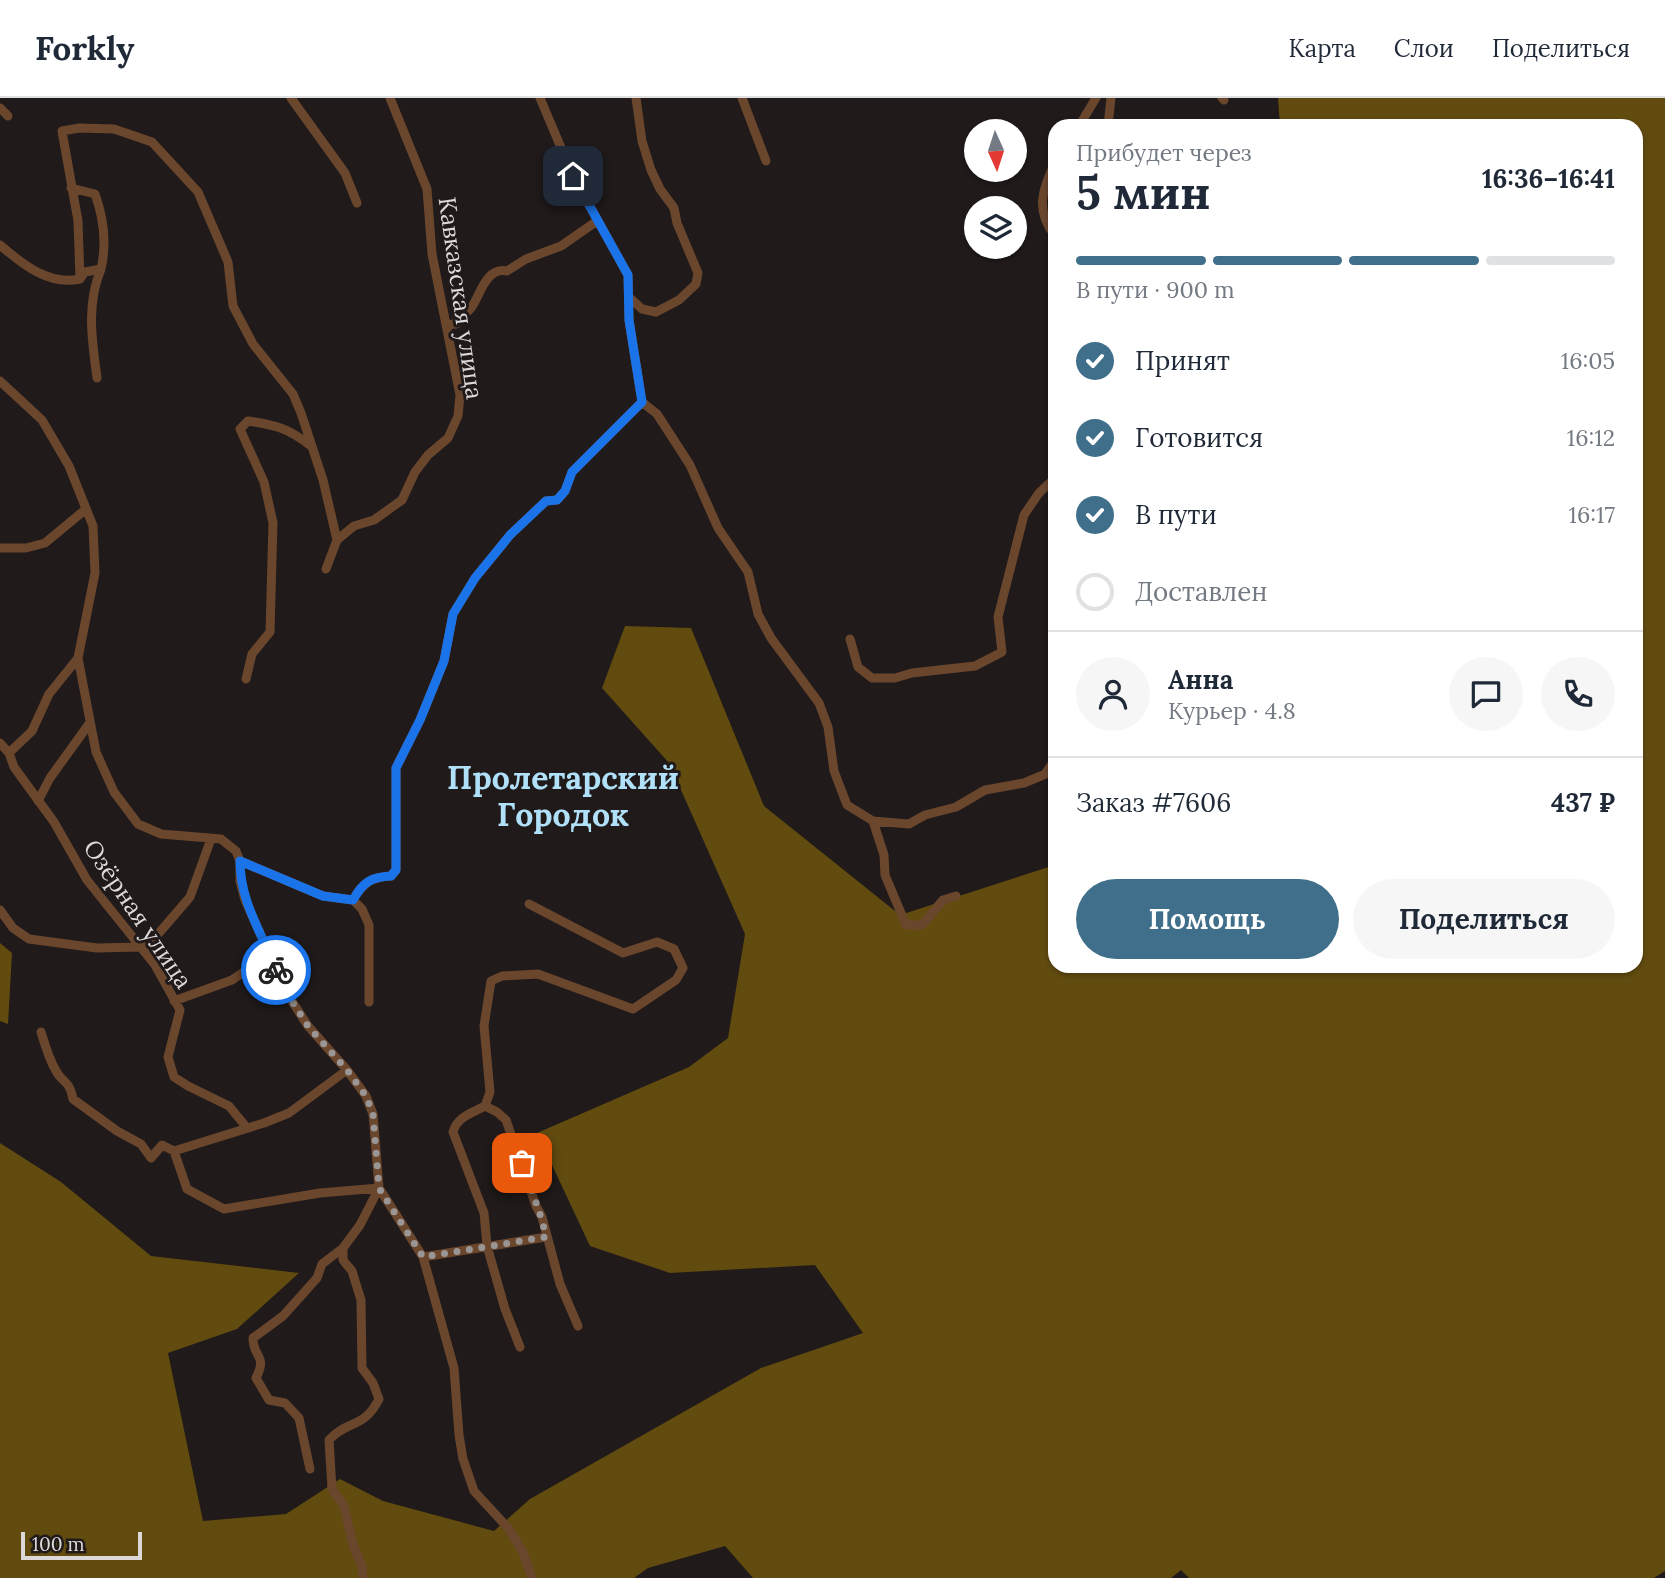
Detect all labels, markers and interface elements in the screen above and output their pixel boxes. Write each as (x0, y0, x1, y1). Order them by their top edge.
text: Forkly (35, 27, 135, 69)
text: Карта (1288, 33, 1356, 64)
text: Слои (1394, 33, 1454, 64)
text: Поделиться (1492, 33, 1630, 64)
north arrow (964, 119, 1027, 182)
map controls (964, 119, 1027, 259)
text: Прибудет через (1076, 138, 1252, 167)
pin (543, 146, 603, 206)
icon: home (554, 157, 592, 195)
text: 16:36–16:41 (1482, 162, 1615, 195)
text: 5 мин (1076, 163, 1211, 222)
street label: Кавказская улица (431, 195, 491, 401)
button: layers (964, 196, 1027, 259)
text: В пути · 900 m (1076, 275, 1235, 304)
icon: check (1076, 342, 1114, 380)
text: Принят (1135, 344, 1230, 377)
text: 16:05 (1561, 346, 1615, 375)
icon: check (1076, 419, 1114, 457)
text: Готовится (1135, 421, 1263, 454)
text: 16:12 (1567, 423, 1615, 452)
icon: check (1076, 496, 1114, 534)
text: В пути (1135, 498, 1217, 531)
text: 16:17 (1569, 500, 1615, 529)
text: Доставлен (1135, 575, 1268, 608)
button: person (1076, 657, 1150, 731)
button: chat (1449, 657, 1523, 731)
button: phone (1541, 657, 1615, 731)
text: Анна (1168, 663, 1234, 696)
text: Курьер · 4.8 (1168, 696, 1296, 725)
district label: Пролетарский Городок (447, 757, 679, 835)
text: Заказ #7606 (1076, 786, 1231, 819)
text: 437 ₽ (1551, 786, 1615, 819)
street label: Озёрная улица (77, 834, 199, 994)
button: Помощь (1076, 879, 1339, 959)
button: Поделиться (1353, 879, 1615, 959)
courier (241, 935, 311, 1005)
icon: bike (257, 951, 295, 989)
pin (492, 1133, 552, 1193)
icon: bag (503, 1144, 541, 1182)
scale bar (21, 1529, 142, 1561)
text: 100 m (32, 1532, 85, 1556)

